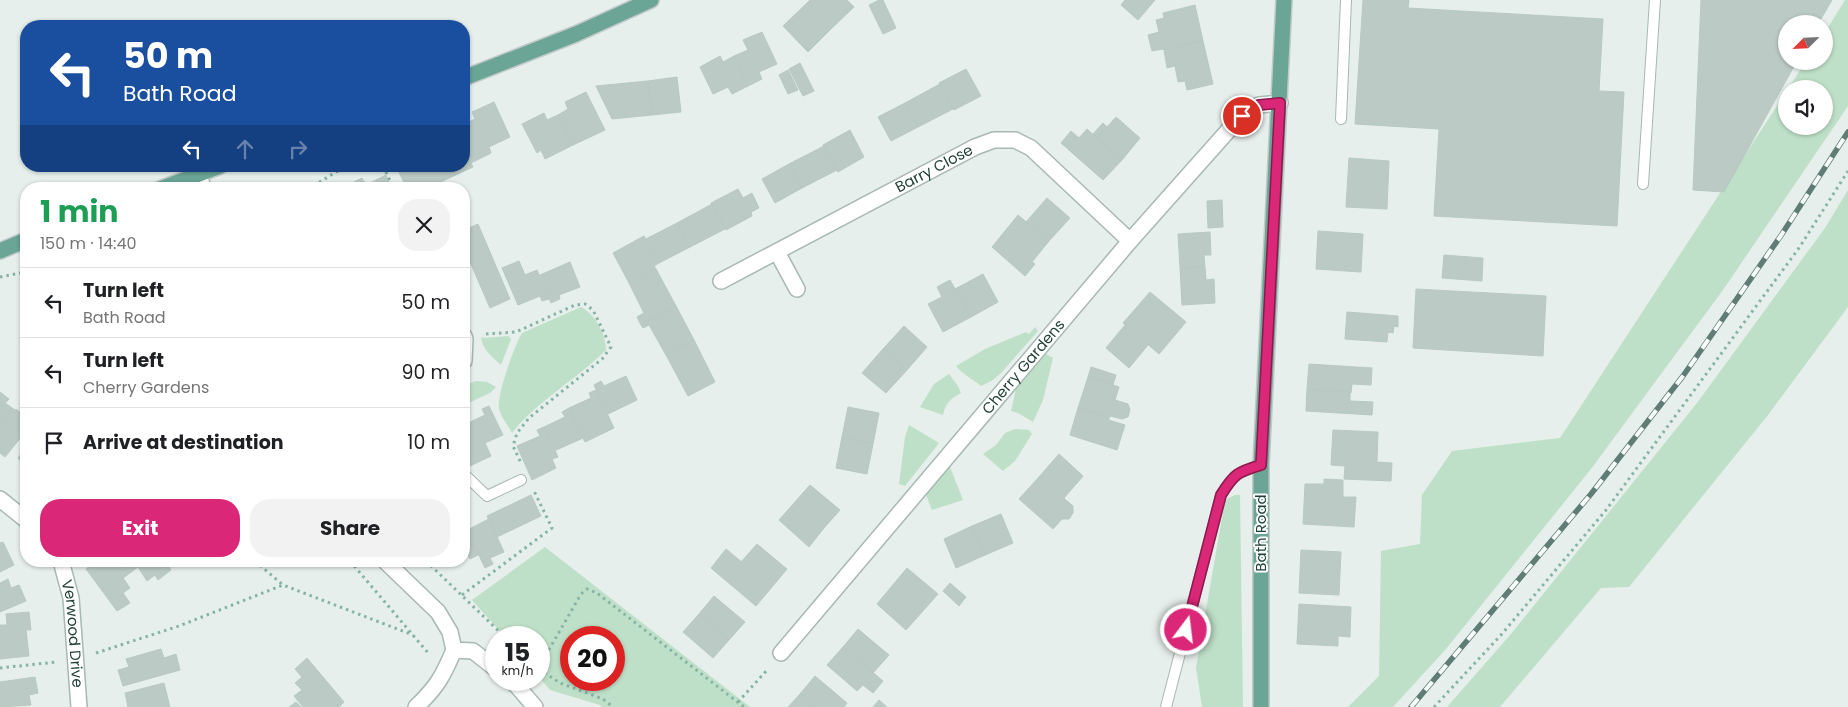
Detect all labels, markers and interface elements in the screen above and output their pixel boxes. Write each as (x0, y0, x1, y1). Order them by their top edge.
north arrow (1778, 15, 1832, 70)
map controls (1778, 15, 1833, 135)
text: 50 m (123, 31, 213, 80)
icon: left (40, 40, 105, 105)
text: Bath Road (123, 78, 237, 109)
button: sound (1778, 80, 1833, 135)
pin (1221, 95, 1263, 137)
icon: arrive (1228, 102, 1256, 130)
icon: left (178, 135, 206, 163)
icon: ahead (231, 135, 259, 163)
icon: right (284, 135, 312, 163)
street label: Barry Close (891, 139, 976, 197)
text: 1 min (40, 190, 118, 233)
button: close (398, 199, 450, 251)
text: 150 m · 14:40 (40, 232, 137, 255)
text: Turn left (83, 277, 164, 304)
icon: left (40, 289, 68, 317)
text: 50 m (401, 289, 450, 316)
text: Bath Road (83, 306, 166, 329)
street label: Cherry Gardens (977, 314, 1069, 419)
text: Turn left (83, 347, 164, 374)
icon: left (40, 359, 68, 387)
text: 90 m (401, 359, 450, 386)
text: Cherry Gardens (83, 376, 209, 399)
icon: arrive (40, 429, 68, 457)
text: Arrive at destination (83, 429, 284, 456)
text: 10 m (407, 429, 450, 456)
street label: Bath Road (1250, 494, 1271, 572)
button: Exit (40, 499, 240, 557)
button: Share (250, 499, 450, 557)
street label: Verwood Drive (57, 577, 89, 688)
position arrow (1159, 603, 1211, 655)
speed limit sign: 20 (560, 626, 625, 691)
text: 15 (505, 635, 530, 670)
text: km/h (502, 662, 533, 679)

